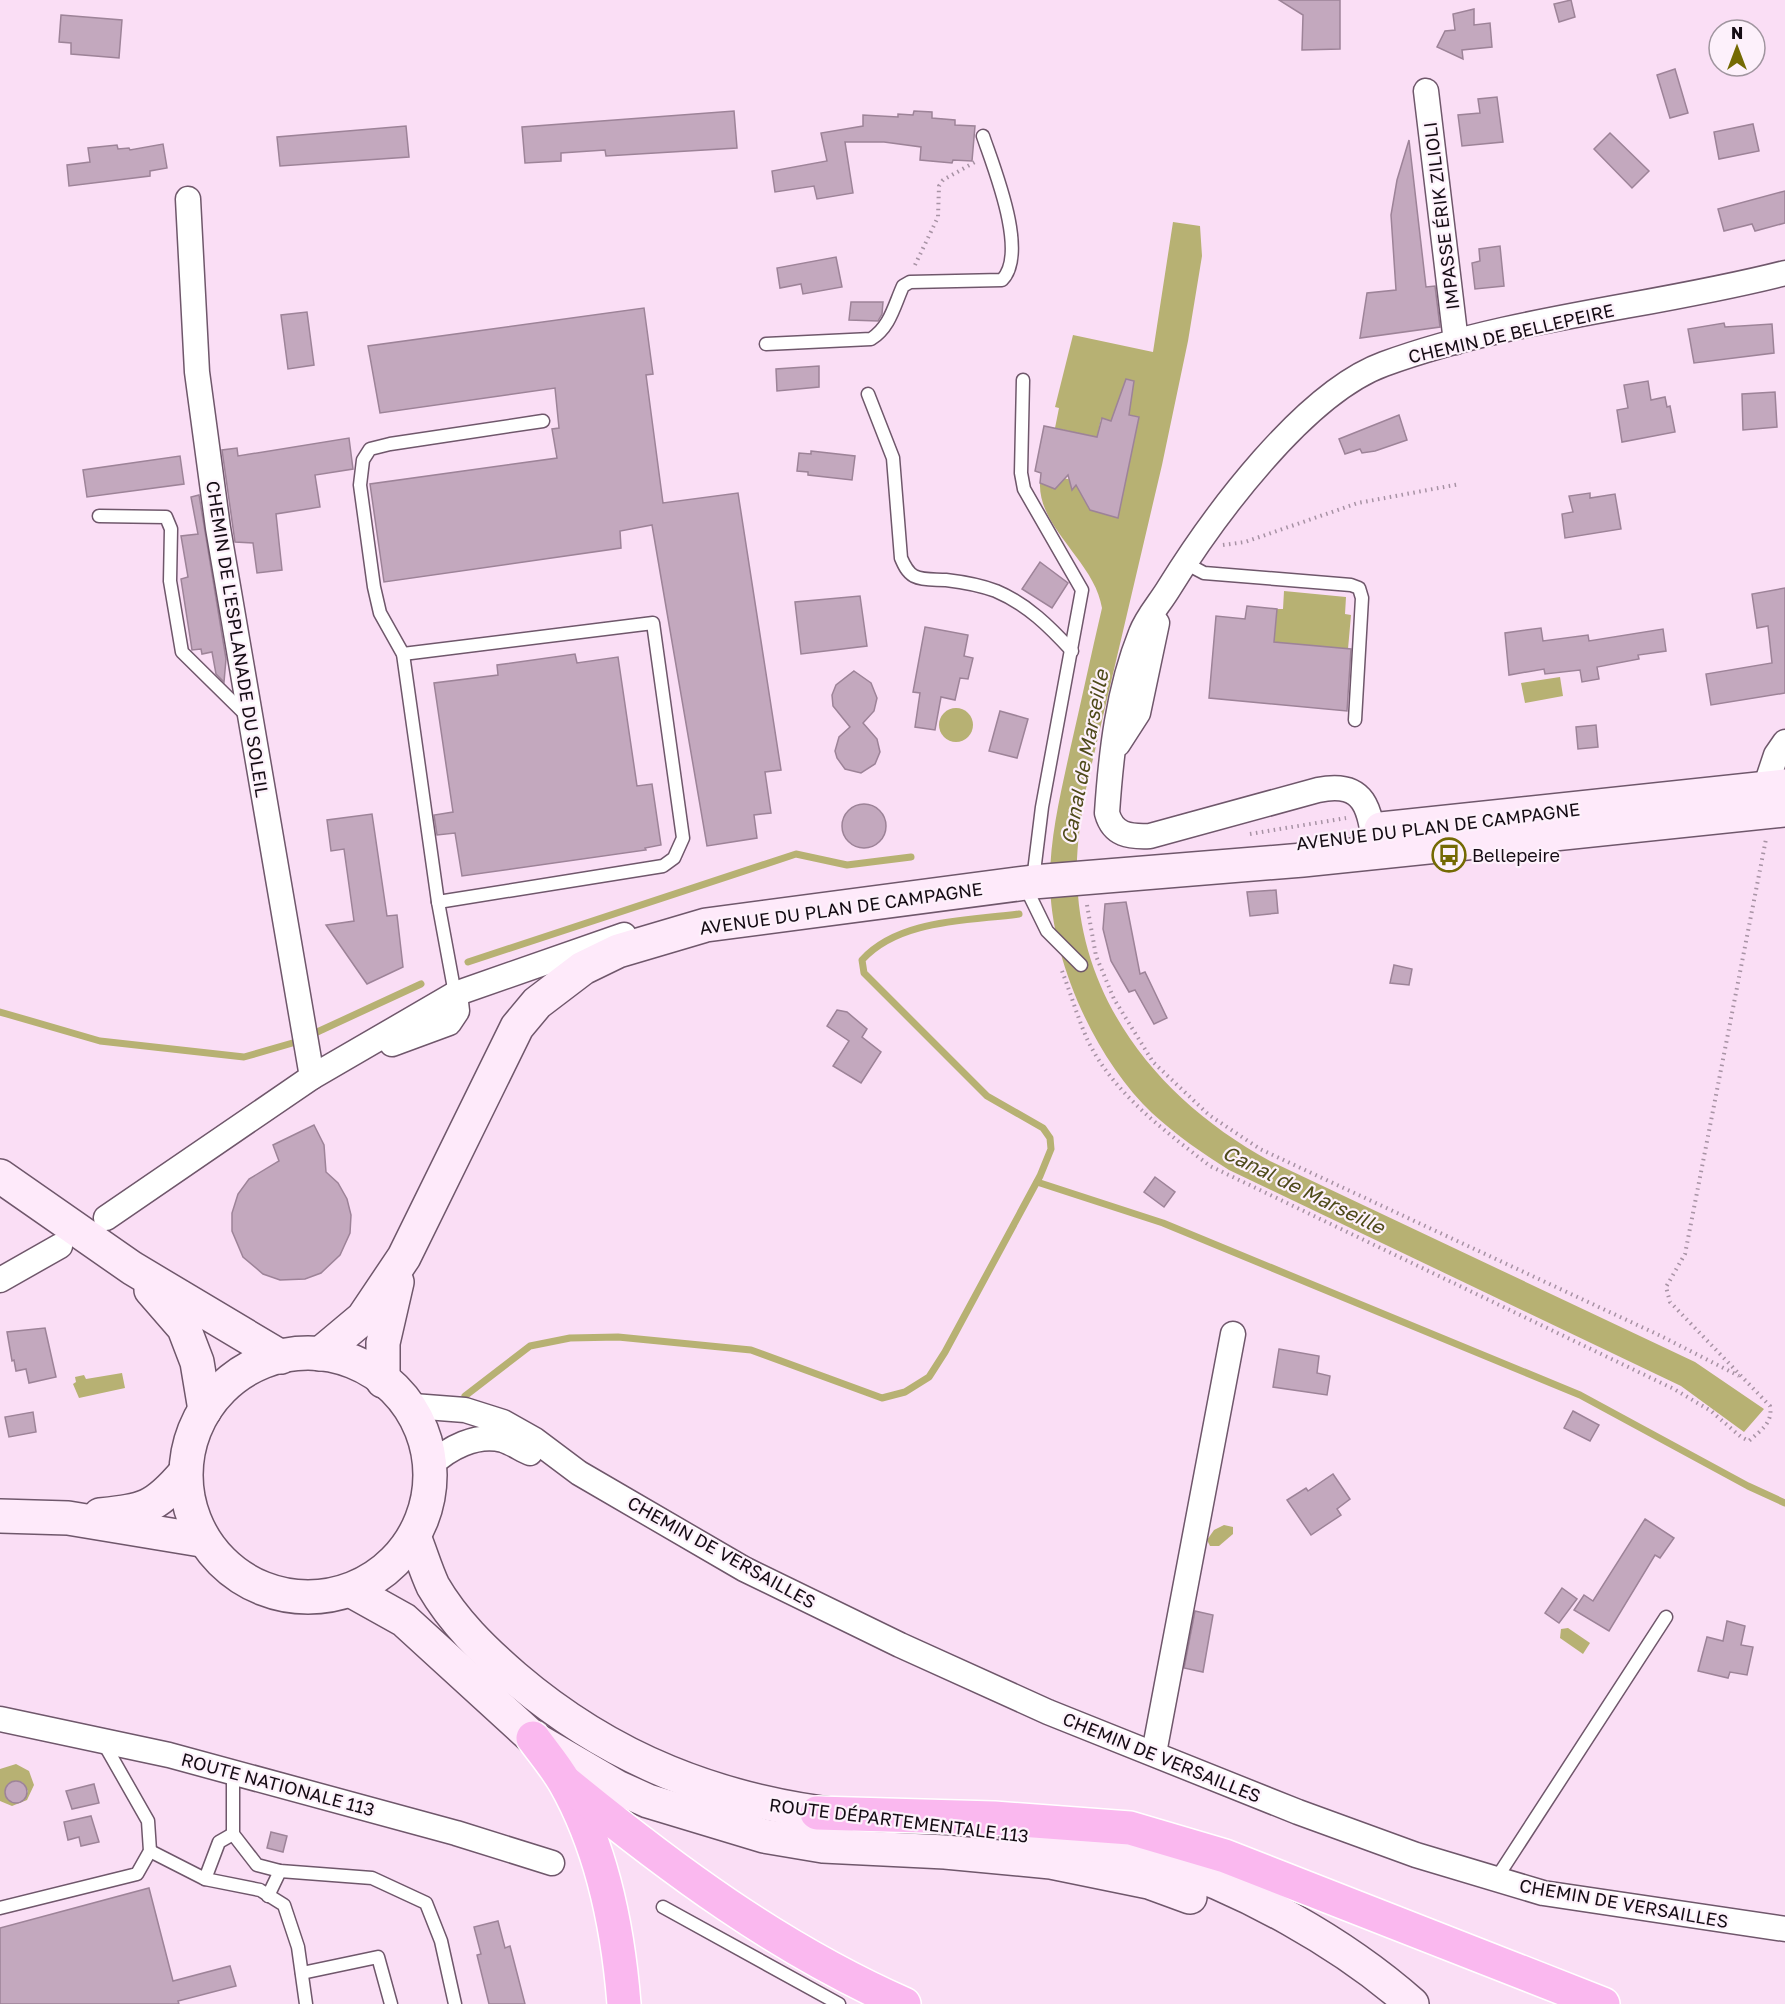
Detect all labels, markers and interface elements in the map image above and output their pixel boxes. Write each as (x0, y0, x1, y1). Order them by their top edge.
north arrow (1707, 18, 1767, 78)
text: N (1731, 23, 1743, 43)
street label: IMPASSE ÉRIK ZILIOLI (1419, 121, 1463, 311)
street label: CHEMIN DE BELLEPEIRE (1406, 299, 1616, 367)
street label: CHEMIN DE L'ESPLANADE DU SOLEIL (202, 479, 274, 799)
water label: Canal de Marseille (1055, 667, 1113, 846)
street label: AVENUE DU PLAN DE CAMPAGNE (1295, 798, 1581, 854)
bus stop icon: Bellepeire (1431, 837, 1467, 873)
place label: Bellepeire (1472, 844, 1560, 866)
street label: AVENUE DU PLAN DE CAMPAGNE (698, 877, 984, 939)
water label: Canal de Marseille (1219, 1139, 1390, 1239)
street label: CHEMIN DE VERSAILLES (624, 1491, 820, 1613)
street label: CHEMIN DE VERSAILLES (1060, 1707, 1264, 1807)
street label: ROUTE NATIONALE 113 (179, 1748, 377, 1820)
street label: ROUTE DÉPARTEMENTALE 113 (768, 1793, 1030, 1847)
street label: CHEMIN DE VERSAILLES (1518, 1874, 1730, 1932)

